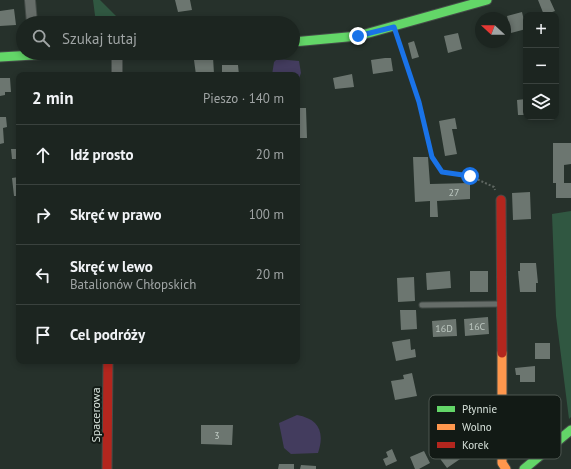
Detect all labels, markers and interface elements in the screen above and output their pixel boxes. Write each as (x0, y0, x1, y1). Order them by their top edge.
north arrow (475, 12, 511, 48)
map controls (523, 12, 559, 120)
button: + (523, 12, 559, 48)
search box (16, 16, 300, 60)
icon: search (30, 27, 52, 49)
route end (349, 27, 367, 45)
text: Szukaj tutaj (62, 29, 137, 48)
button: − (523, 48, 559, 84)
button: layers (523, 84, 559, 120)
text: 2 min (32, 87, 73, 109)
text: Pieszo · 140 m (203, 90, 284, 107)
icon: ahead (32, 144, 54, 166)
text: Idź prosto (70, 145, 134, 164)
text: 20 m (256, 146, 284, 163)
route start (461, 167, 479, 185)
house number: 27 (449, 186, 459, 199)
icon: right (32, 204, 54, 226)
text: Skręć w prawo (70, 205, 162, 224)
text: 100 m (249, 206, 284, 223)
text: Skręć w lewo (70, 257, 153, 276)
icon: left (32, 264, 54, 286)
text: 20 m (256, 266, 284, 283)
text: Batalionów Chłopskich (70, 276, 196, 293)
house number: 16C (469, 320, 486, 333)
house number: 16D (435, 322, 453, 335)
icon: arrive (32, 324, 54, 346)
text: Cel podróży (70, 325, 145, 344)
street label: Spacerowa (88, 387, 103, 443)
legend (429, 395, 561, 459)
text: Płynnie (462, 402, 497, 416)
text: Wolno (462, 420, 492, 434)
house number: 3 (214, 429, 220, 442)
text: Korek (462, 438, 489, 452)

